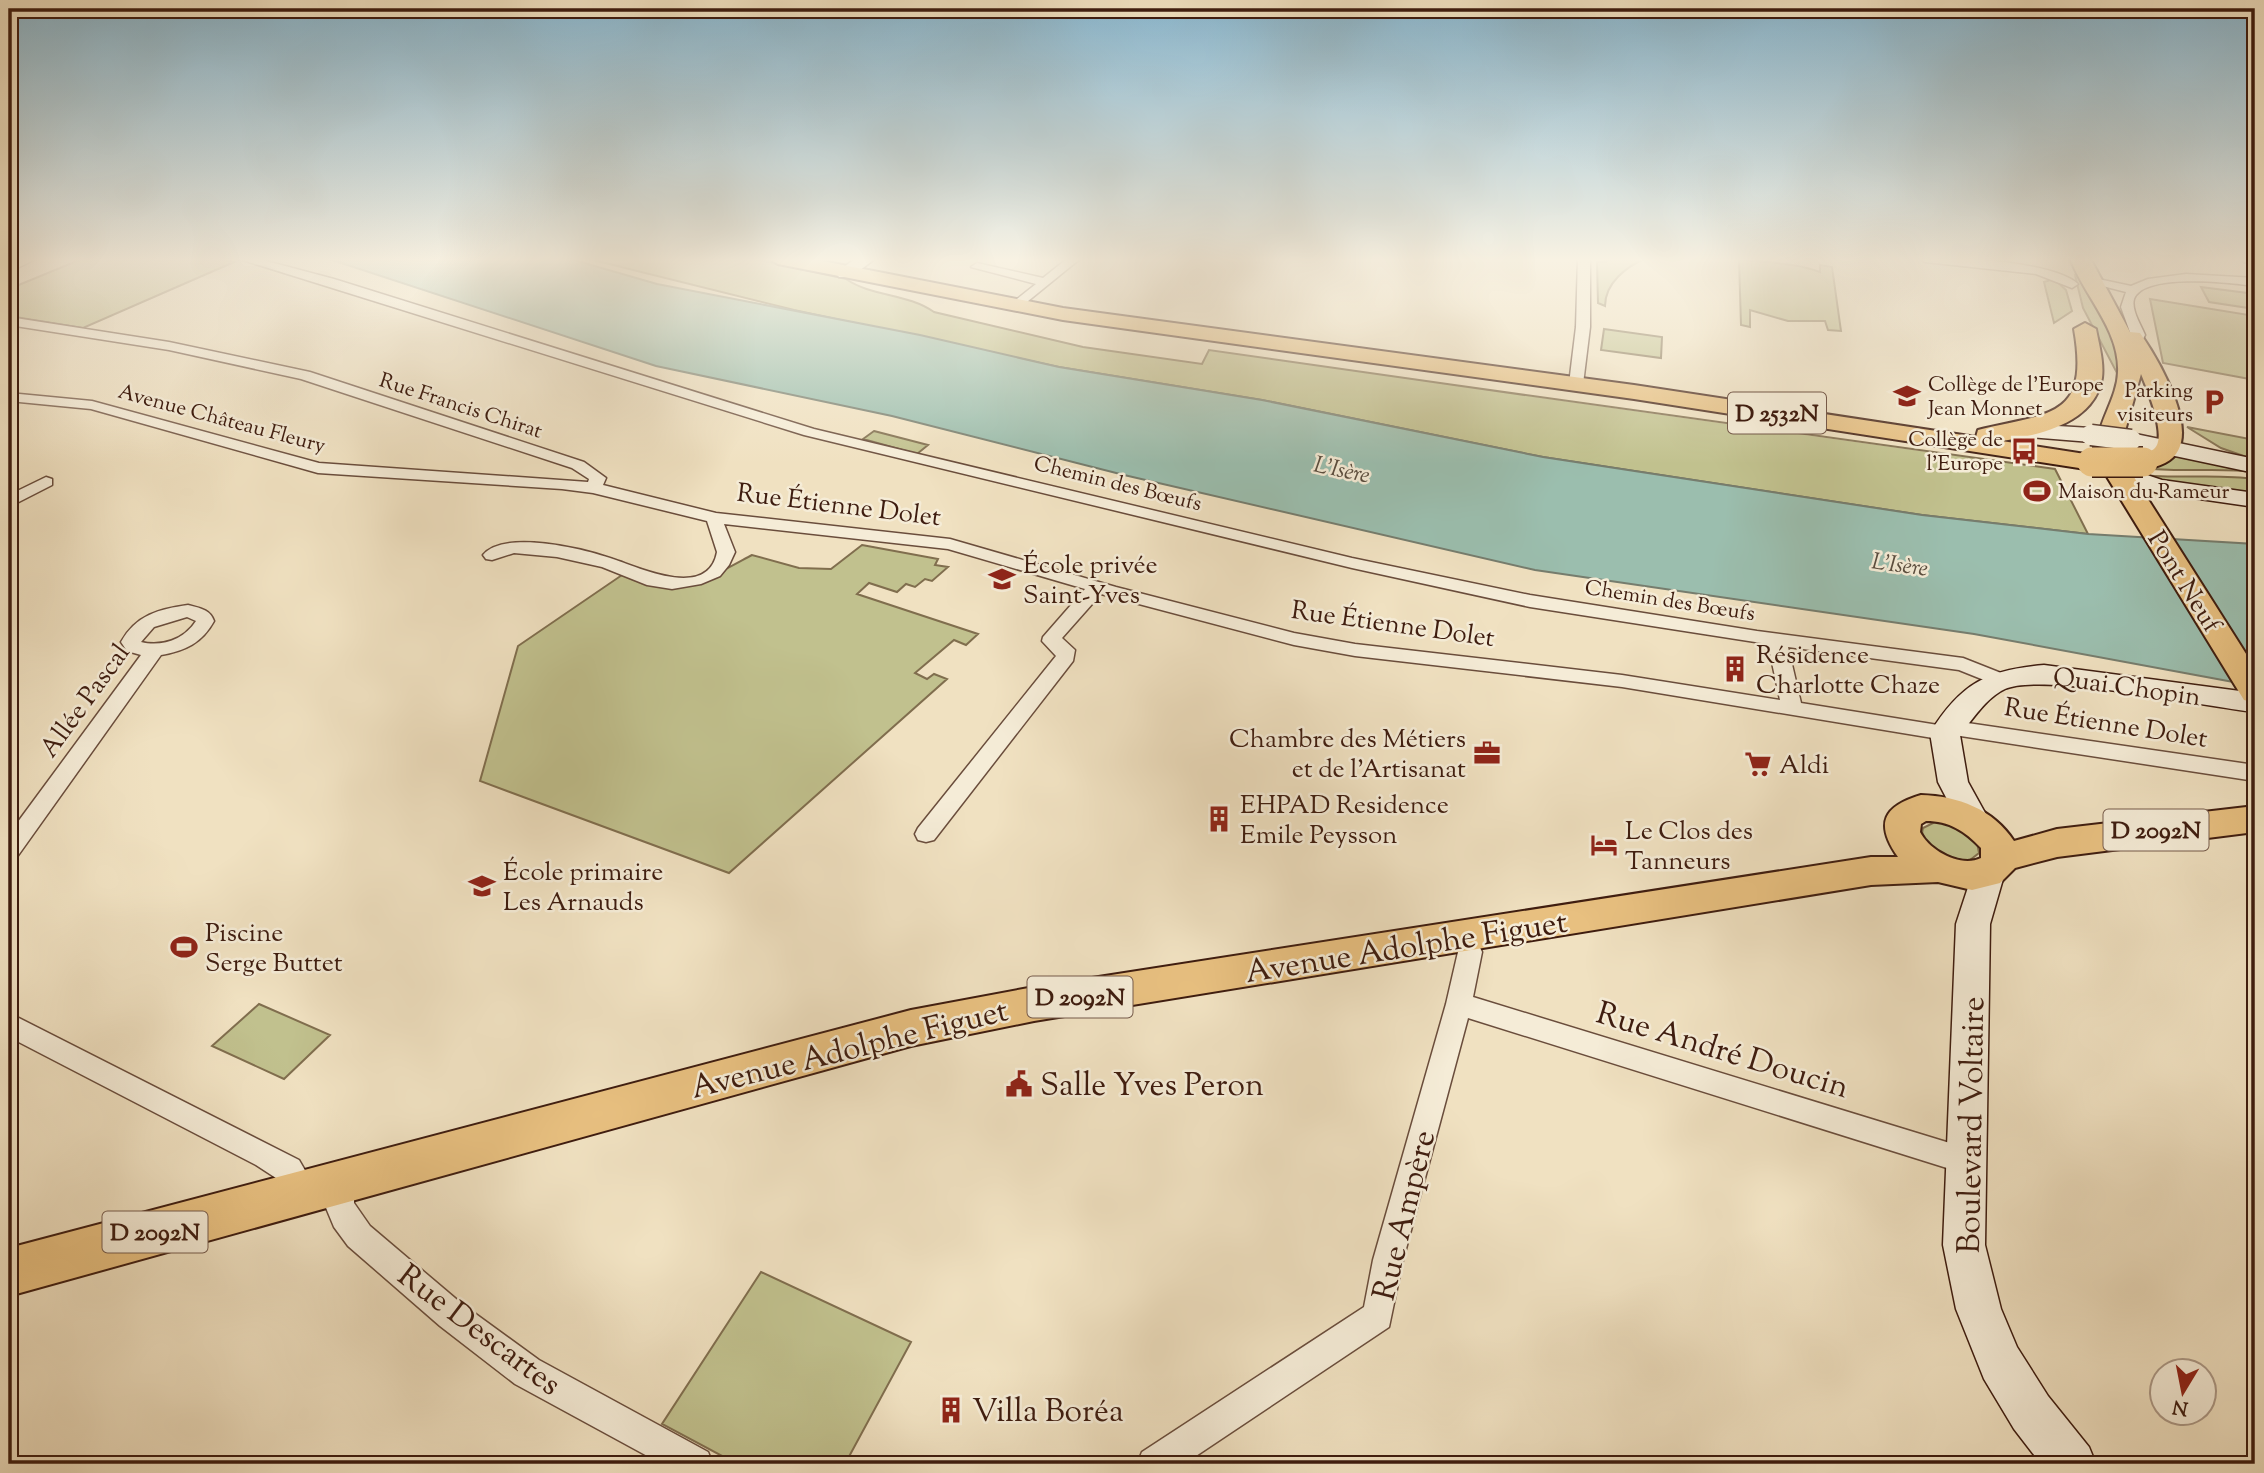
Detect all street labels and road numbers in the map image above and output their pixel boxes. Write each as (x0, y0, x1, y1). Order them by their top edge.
street label: Rue Francis Chirat (375, 366, 546, 447)
street label: Avenue Château Fleury (114, 378, 329, 462)
road number: D 2532N (1728, 392, 1826, 434)
street label: Chemin des Bœufs (1030, 450, 1205, 520)
street label: Rue Étienne Dolet (735, 476, 943, 537)
street label: Pont Neuf (2137, 524, 2229, 641)
street label: Chemin des Bœufs (1582, 574, 1757, 630)
street label: Rue Étienne Dolet (1288, 593, 1497, 658)
street label: Allée Pascal (32, 637, 140, 766)
street label: Quai Chopin (2050, 660, 2203, 717)
street label: Rue Étienne Dolet (2001, 690, 2210, 759)
road number: D 2092N (2104, 810, 2208, 850)
street label: Avenue Adolphe Figuet (1242, 901, 1571, 997)
road number: D 2092N (1028, 976, 1132, 1017)
street label: Avenue Adolphe Figuet (686, 989, 1013, 1113)
street label: Rue André Doucin (1590, 992, 1854, 1112)
street label: Boulevard Voltaire (1948, 996, 1998, 1254)
street label: Rue Ampère (1363, 1126, 1449, 1306)
road number: D 2092N (102, 1212, 208, 1252)
street label: Rue Descartes (387, 1255, 570, 1408)

